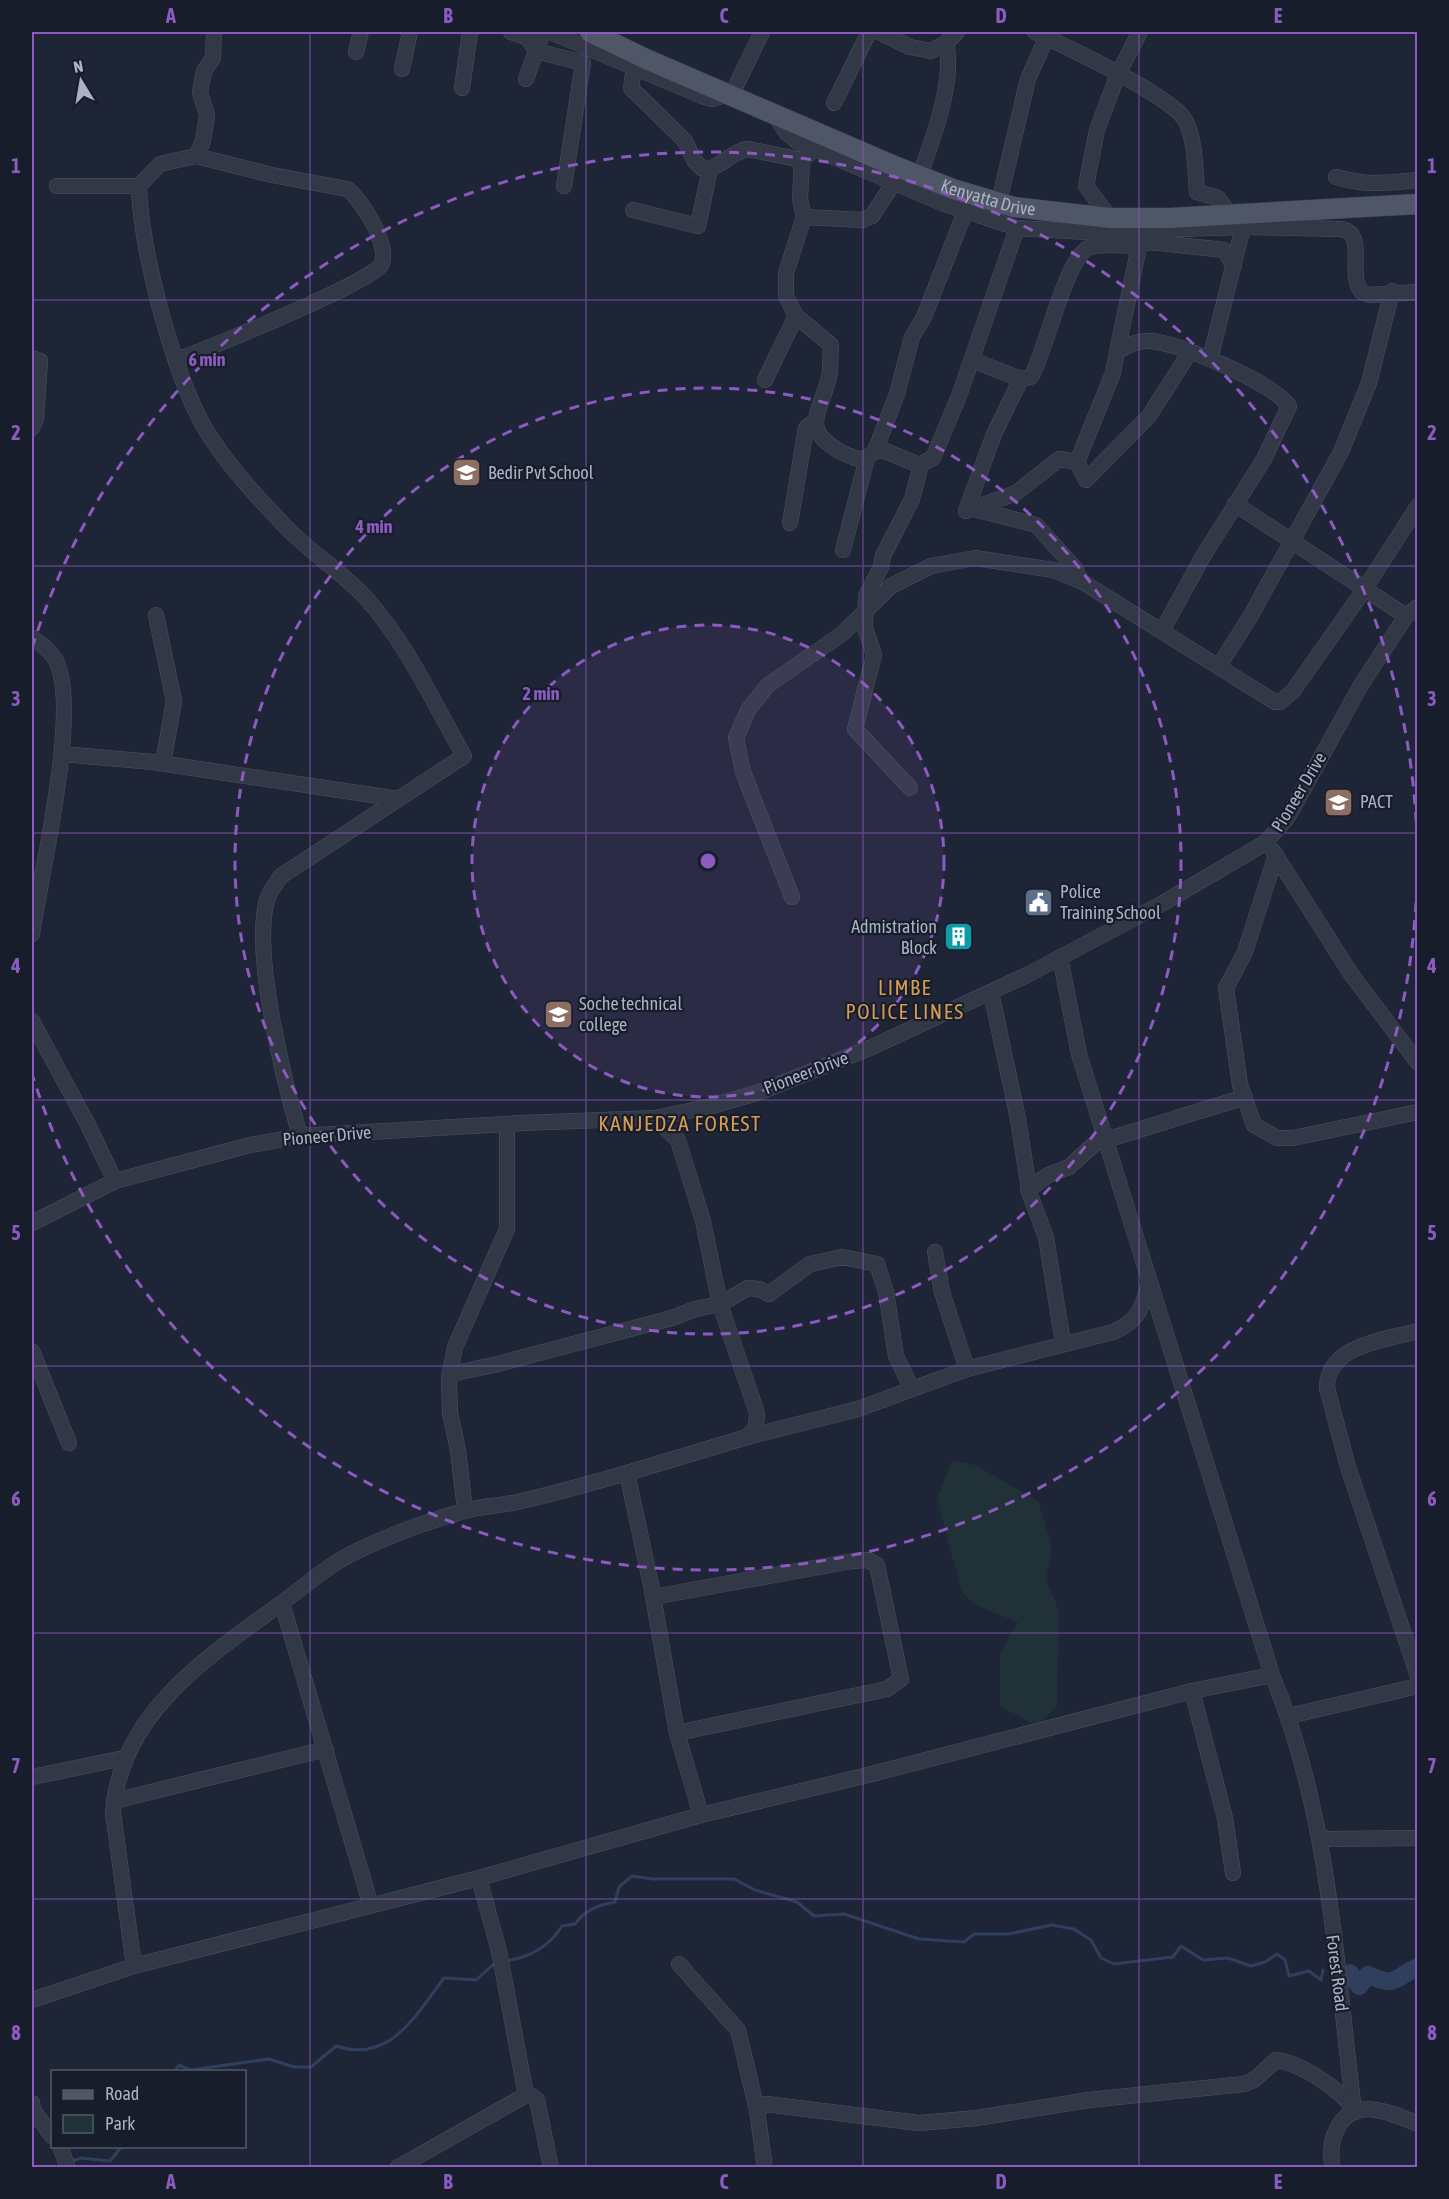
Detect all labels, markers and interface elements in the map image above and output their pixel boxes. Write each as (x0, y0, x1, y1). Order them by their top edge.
text: A (165, 4, 176, 27)
text: B (443, 4, 453, 27)
text: C (720, 4, 729, 27)
text: D (995, 4, 1007, 27)
text: E (1274, 4, 1283, 27)
north arrow (51, 51, 111, 111)
text: N (72, 57, 84, 76)
text: 1 (11, 154, 21, 177)
text: 1 (1427, 154, 1437, 177)
street label: Kenyatta Drive (938, 174, 1037, 219)
text: 6 min (189, 349, 226, 370)
text: 2 (11, 421, 21, 444)
text: 2 (1427, 421, 1437, 444)
school or university icon: Bedir Pvt School (451, 457, 483, 489)
place label: Bedir Pvt School (488, 462, 594, 483)
text: 4 min (355, 516, 393, 537)
text: 2 min (523, 683, 560, 704)
text: 3 (11, 687, 21, 710)
text: 3 (1427, 687, 1437, 710)
street label: Pioneer Drive (1267, 748, 1330, 835)
school or university icon: PACT (1323, 786, 1355, 818)
place label: PACT (1360, 791, 1393, 812)
centre of rings (698, 851, 718, 871)
place label: Police Training School (1060, 881, 1161, 923)
public building icon: Police Training School (1023, 886, 1055, 918)
place label: Admistration Block (851, 916, 937, 958)
building icon: Admistration Block (942, 921, 974, 953)
text: 4 (10, 954, 21, 977)
text: 4 (1426, 954, 1437, 977)
district label: LIMBE POLICE LINES (846, 975, 964, 1023)
place label: Soche technical college (579, 993, 682, 1035)
school or university icon: Soche technical college (542, 998, 574, 1030)
street label: Pioneer Drive (761, 1047, 851, 1098)
district label: KANJEDZA FOREST (598, 1111, 762, 1135)
street label: Pioneer Drive (282, 1121, 372, 1150)
text: 5 (11, 1221, 21, 1244)
text: 5 (1427, 1221, 1437, 1244)
text: 6 (11, 1487, 21, 1510)
text: 6 (1427, 1487, 1437, 1510)
text: 7 (11, 1754, 21, 1777)
text: 7 (1427, 1754, 1437, 1777)
street label: Forest Road (1322, 1933, 1353, 2013)
text: 8 (11, 2021, 21, 2044)
text: 8 (1427, 2021, 1437, 2044)
legend (51, 2070, 246, 2148)
text: Road (105, 2083, 139, 2104)
text: Park (105, 2113, 135, 2134)
text: A (165, 2170, 176, 2193)
text: B (443, 2170, 453, 2193)
text: C (720, 2170, 729, 2193)
text: D (995, 2170, 1007, 2193)
text: E (1274, 2170, 1283, 2193)

